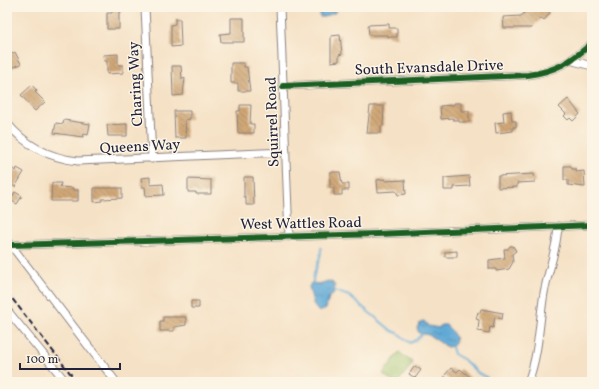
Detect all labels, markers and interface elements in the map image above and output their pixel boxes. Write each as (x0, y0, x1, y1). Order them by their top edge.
street label: Charing Way (124, 41, 149, 127)
street label: South Evansdale Drive (354, 55, 504, 82)
street label: Squirrel Road (261, 76, 286, 168)
street label: Queens Way (99, 135, 181, 160)
street label: West Wattles Road (240, 213, 362, 236)
scale bar (20, 345, 120, 371)
text: 100 m (26, 352, 59, 368)

